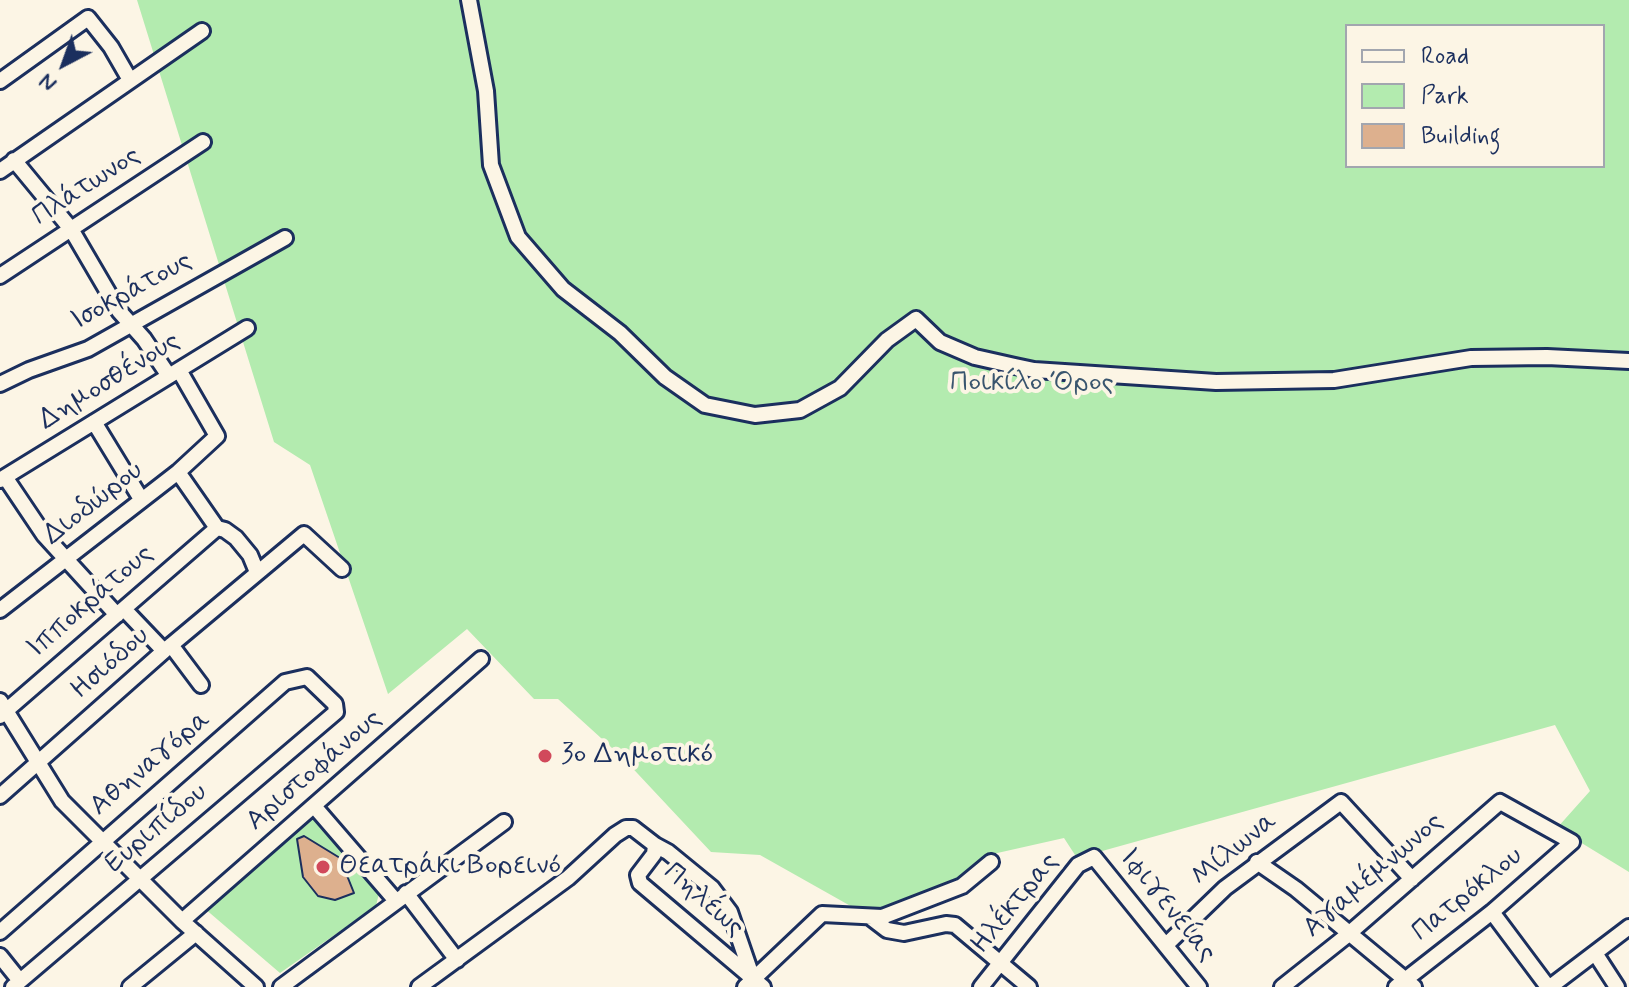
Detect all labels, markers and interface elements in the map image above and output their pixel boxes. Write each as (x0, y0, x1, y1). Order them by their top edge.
north arrow (24, 24, 104, 104)
legend (1345, 24, 1605, 168)
text: Road (1421, 41, 1469, 72)
text: N (34, 67, 63, 97)
text: Park (1421, 81, 1469, 112)
text: Building (1421, 121, 1501, 152)
street label: Πλάτωνος (27, 140, 147, 234)
street label: Ισοκράτους (66, 245, 198, 339)
street label: Δημοσθένους (33, 325, 187, 439)
park label: Ποικίλο Όρος (950, 367, 1114, 401)
street label: Διοδώρου (38, 455, 150, 553)
street label: Ιπποκράτους (21, 538, 161, 666)
street label: Ησιόδου (65, 620, 157, 708)
street label: Αριστοφάνους (240, 703, 390, 839)
street label: Αθηναγόρα (84, 704, 218, 824)
place label: 3ο Δημοτικό (561, 739, 713, 773)
marker: 3ο Δημοτικό (536, 747, 554, 765)
street label: Ευριπίδου (99, 777, 215, 881)
street label: Μίλωνα (1185, 805, 1285, 895)
street label: Αγαμέμνωνος (1297, 806, 1451, 946)
street label: Πατρόκλου (1406, 840, 1530, 950)
street label: Ιφιγενείας (1111, 842, 1223, 970)
street label: Ηλέκτρας (965, 847, 1067, 961)
place label: Θεατράκι Βορεινό (339, 850, 561, 884)
street label: Πηλέως (656, 857, 750, 945)
marker: Θεατράκι Βορεινό (314, 858, 332, 876)

